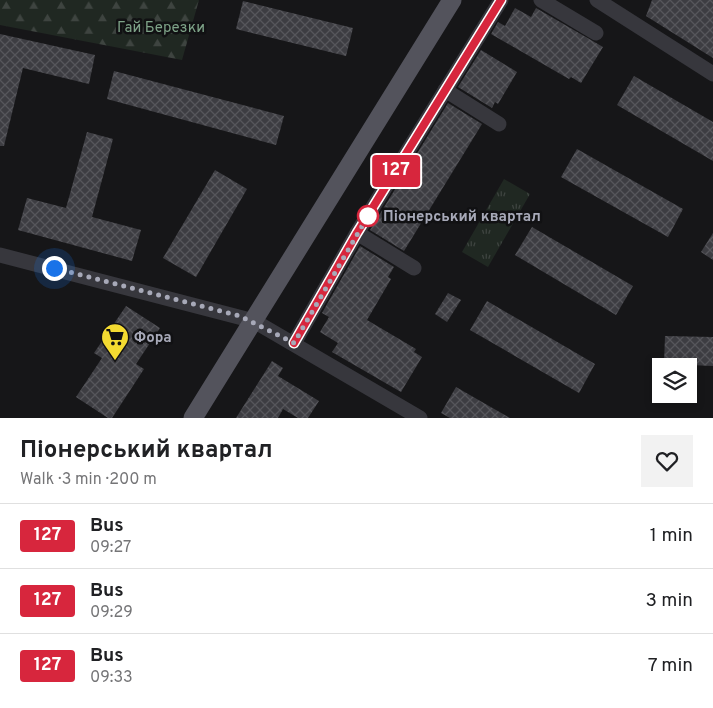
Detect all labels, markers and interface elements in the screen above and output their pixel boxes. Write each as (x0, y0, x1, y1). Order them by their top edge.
park label: Гай Березки (117, 19, 205, 38)
line badge: 127 (367, 155, 425, 187)
text: 127 (382, 159, 410, 182)
marker: Піонерський квартал (357, 205, 379, 227)
place label: Піонерський квартал (383, 208, 541, 227)
your location (42, 256, 67, 281)
supermarket icon: Фора (100, 322, 130, 361)
place label: Фора (134, 329, 172, 348)
map controls (652, 358, 697, 403)
button: layers (652, 358, 697, 403)
button: heart (641, 435, 693, 487)
text: Піонерський квартал (20, 436, 273, 466)
text: Walk · 3 min · 200 m (20, 470, 157, 490)
text: Bus (90, 514, 124, 538)
text: 127 (34, 524, 61, 547)
text: 1 min (650, 524, 693, 548)
text: 09:27 (90, 538, 131, 558)
text: Bus (90, 579, 124, 603)
text: 127 (34, 589, 61, 612)
text: 3 min (645, 589, 693, 613)
text: 09:29 (90, 603, 133, 623)
text: Bus (90, 644, 124, 668)
text: 127 (34, 654, 61, 677)
text: 7 min (648, 654, 693, 678)
text: 09:33 (90, 668, 133, 688)

